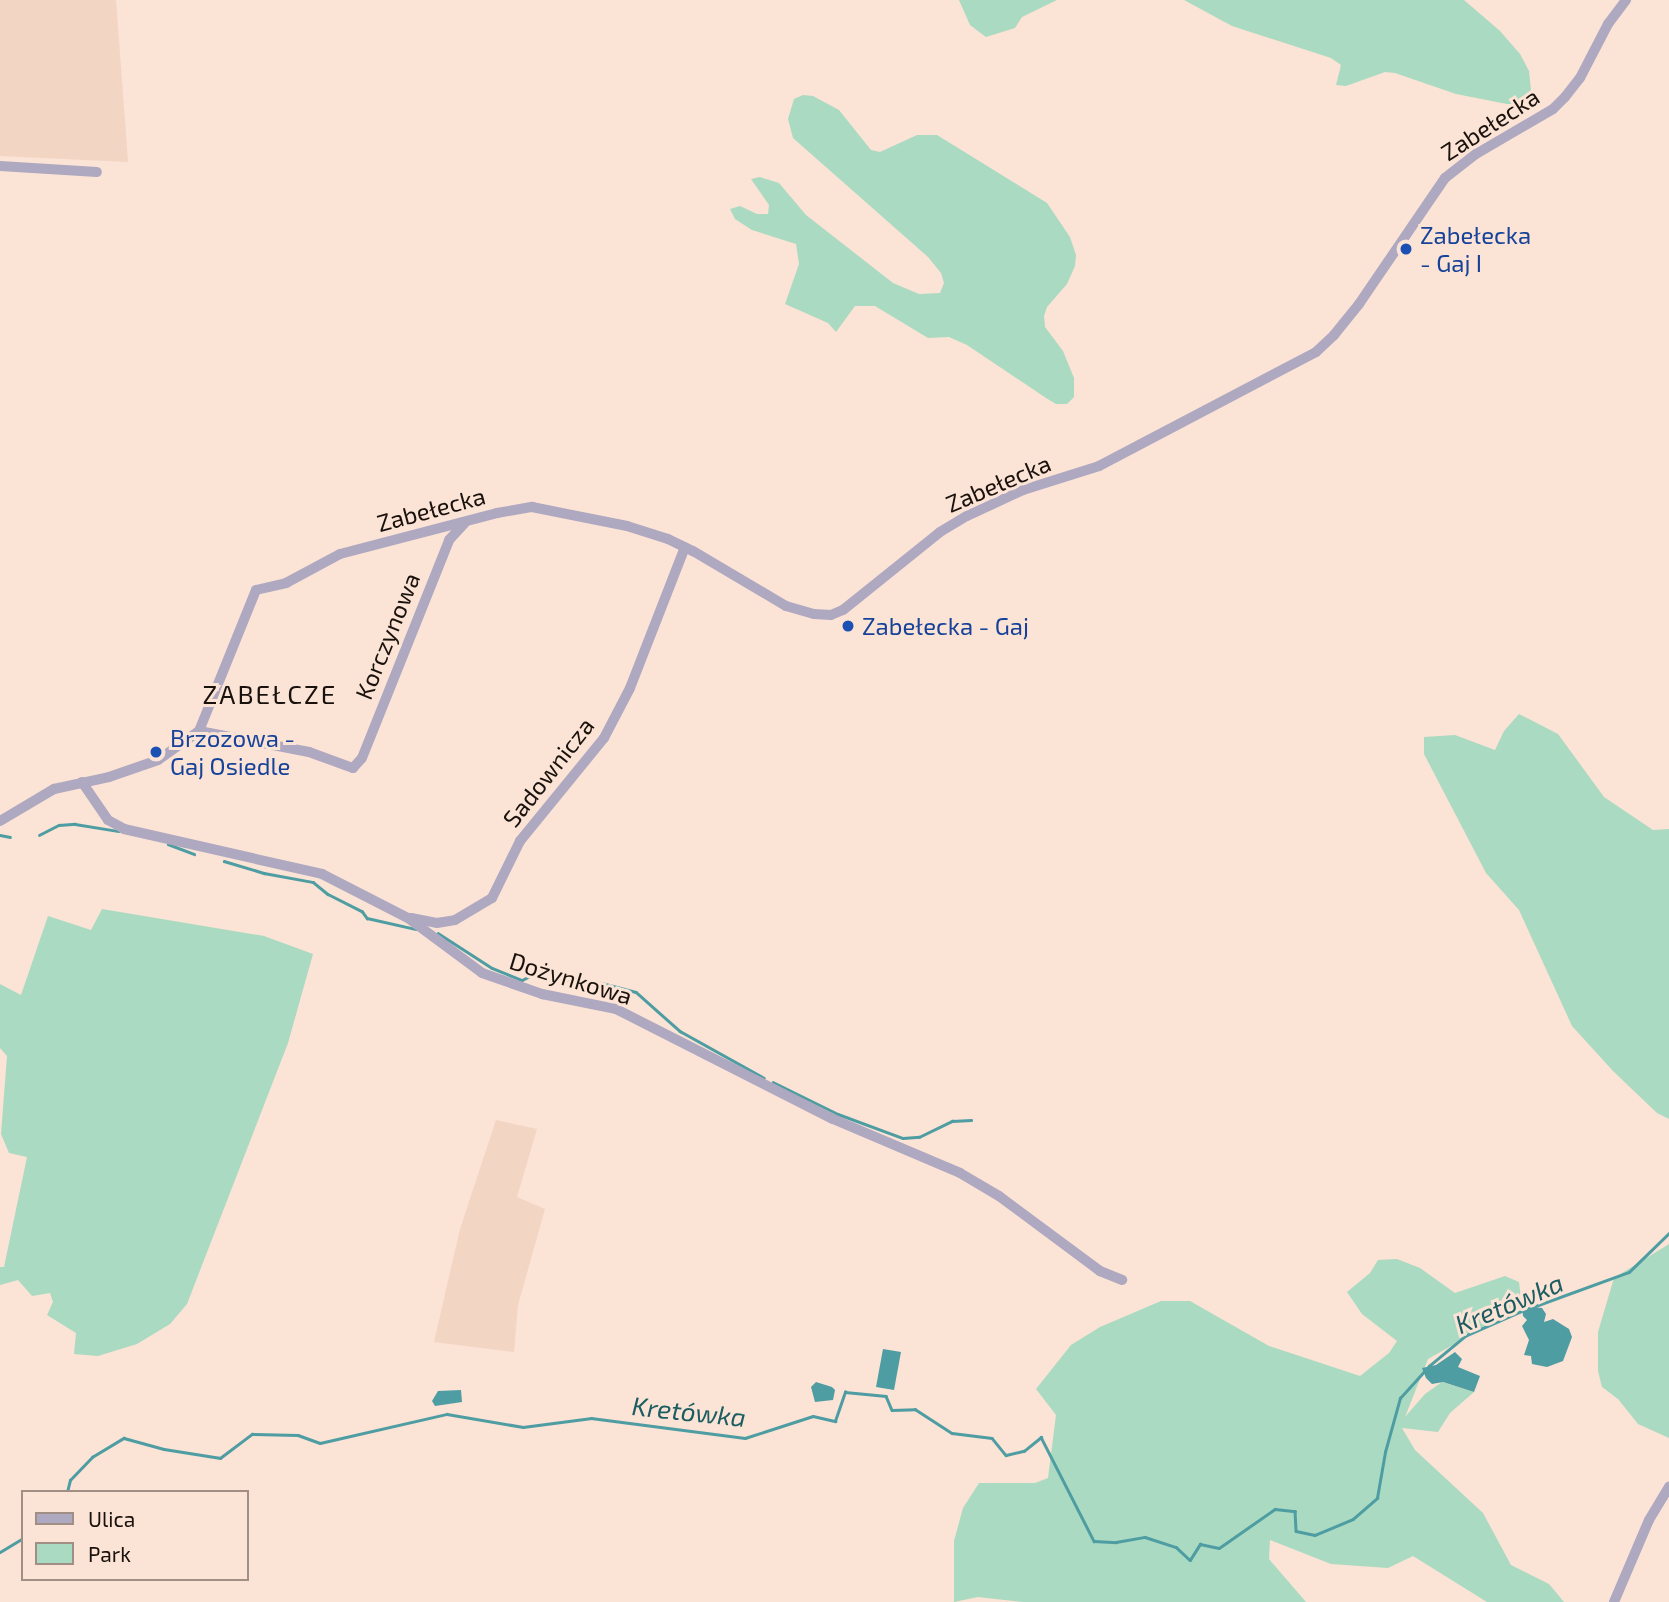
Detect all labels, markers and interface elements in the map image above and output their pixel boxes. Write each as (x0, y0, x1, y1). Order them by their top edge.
street label: Zabełecka (1436, 82, 1544, 166)
place label: Zabełecka - Gaj I (1420, 221, 1531, 277)
marker: Zabełecka - Gaj I (1398, 241, 1414, 257)
street label: Zabełecka (941, 448, 1055, 518)
street label: Zabełecka (374, 481, 488, 537)
street label: Korczynowa (349, 569, 425, 703)
place label: Zabełecka - Gaj (862, 612, 1029, 640)
marker: Zabełecka - Gaj (840, 618, 856, 634)
district label: ZABEŁCZE (204, 678, 336, 710)
street label: Sadownicza (496, 712, 600, 832)
place label: Brzozowa - Gaj Osiedle (170, 724, 295, 780)
marker: Brzozowa - Gaj Osiedle (148, 744, 164, 760)
street label: Dożynkowa (506, 946, 636, 1010)
water label: Kretówka (1450, 1266, 1568, 1340)
water label: Kretówka (631, 1390, 747, 1432)
legend (21, 1490, 248, 1581)
text: Ulica (88, 1506, 135, 1531)
text: Park (88, 1541, 131, 1566)

